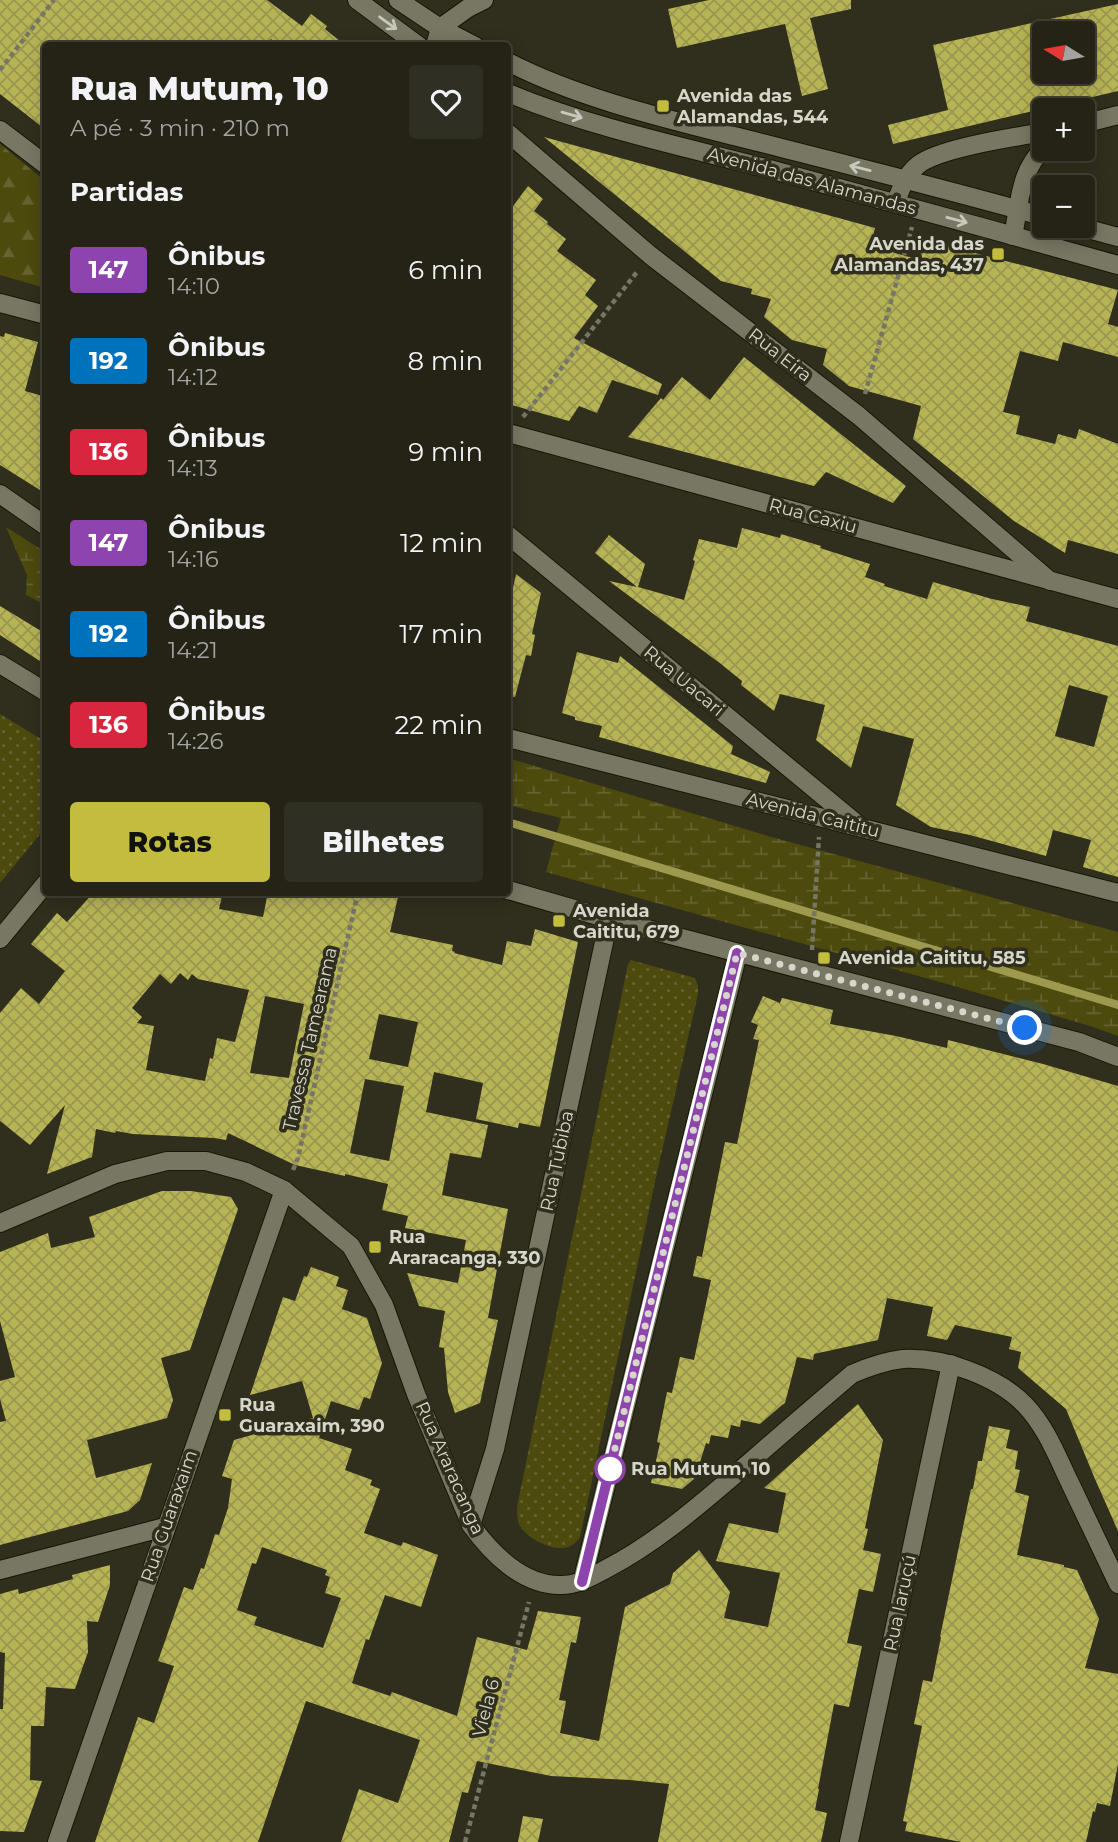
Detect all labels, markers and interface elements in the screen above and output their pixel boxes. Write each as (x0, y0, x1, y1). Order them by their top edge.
one-way arrow (378, 15, 397, 30)
north arrow (1032, 21, 1096, 84)
map controls (1032, 21, 1095, 238)
button: heart (409, 65, 483, 139)
text: Rua Mutum, 10 (70, 68, 329, 108)
place label: Avenida das Alamandas, 544 (676, 85, 829, 128)
marker: Avenida das Alamandas, 544 (655, 98, 671, 114)
button: + (1032, 98, 1095, 161)
one-way arrow (560, 110, 582, 123)
text: A pé · 3 min · 210 m (70, 114, 290, 142)
street label: Avenida das Alamandas (705, 142, 919, 220)
one-way arrow (850, 161, 872, 174)
button: − (1032, 175, 1095, 238)
text: Partidas (70, 176, 183, 208)
one-way arrow (945, 215, 967, 228)
place label: Avenida das Alamandas, 437 (833, 233, 984, 276)
text: Ônibus (168, 240, 265, 272)
marker: Avenida das Alamandas, 437 (990, 246, 1006, 262)
text: 6 min (408, 254, 483, 286)
text: 147 (89, 255, 128, 284)
text: 14:10 (168, 272, 220, 300)
street label: Rua Eira (744, 323, 816, 387)
text: Ônibus (168, 331, 265, 363)
text: 8 min (407, 345, 483, 377)
text: 192 (89, 346, 128, 375)
text: 14:12 (168, 363, 218, 391)
text: Ônibus (168, 422, 265, 454)
text: 9 min (408, 436, 483, 468)
text: 136 (89, 437, 128, 466)
text: 14:13 (168, 454, 218, 482)
street label: Rua Caxiu (767, 494, 859, 538)
text: Ônibus (168, 513, 265, 545)
text: 12 min (400, 527, 483, 559)
text: 147 (89, 528, 128, 557)
text: 14:16 (168, 545, 219, 573)
text: Ônibus (168, 604, 265, 636)
text: 17 min (399, 618, 483, 650)
text: 192 (89, 619, 128, 648)
text: 14:21 (168, 636, 218, 664)
street label: Rua Uacari (639, 641, 729, 721)
text: Ônibus (168, 695, 265, 727)
text: 22 min (394, 709, 483, 741)
text: 136 (89, 710, 128, 739)
text: 14:26 (168, 727, 224, 755)
street label: Avenida Caititu (744, 788, 882, 842)
button: Rotas (70, 802, 270, 882)
button: Bilhetes (284, 802, 483, 882)
place label: Avenida Caititu, 679 (572, 900, 680, 943)
marker: Avenida Caititu, 679 (551, 913, 567, 929)
street label: Travessa Tamearama (278, 945, 342, 1133)
place label: Avenida Caititu, 585 (837, 947, 1026, 969)
marker: Avenida Caititu, 585 (816, 950, 832, 966)
your location (1007, 1010, 1042, 1045)
street label: Rua Tubiba (536, 1109, 578, 1213)
place label: Rua Araracanga, 330 (388, 1226, 540, 1269)
marker: Rua Araracanga, 330 (367, 1239, 383, 1255)
place label: Rua Guaraxaim, 390 (239, 1394, 385, 1437)
street label: Rua Araracanga (411, 1398, 489, 1538)
marker: Rua Guaraxaim, 390 (217, 1407, 233, 1423)
street label: Rua Guaraxaim (136, 1447, 202, 1585)
marker: Rua Mutum, 10 (595, 1454, 625, 1484)
place label: Rua Mutum, 10 (631, 1458, 771, 1480)
street label: Rua Iaruçú (879, 1553, 921, 1653)
street label: Viela 6 (468, 1677, 504, 1739)

